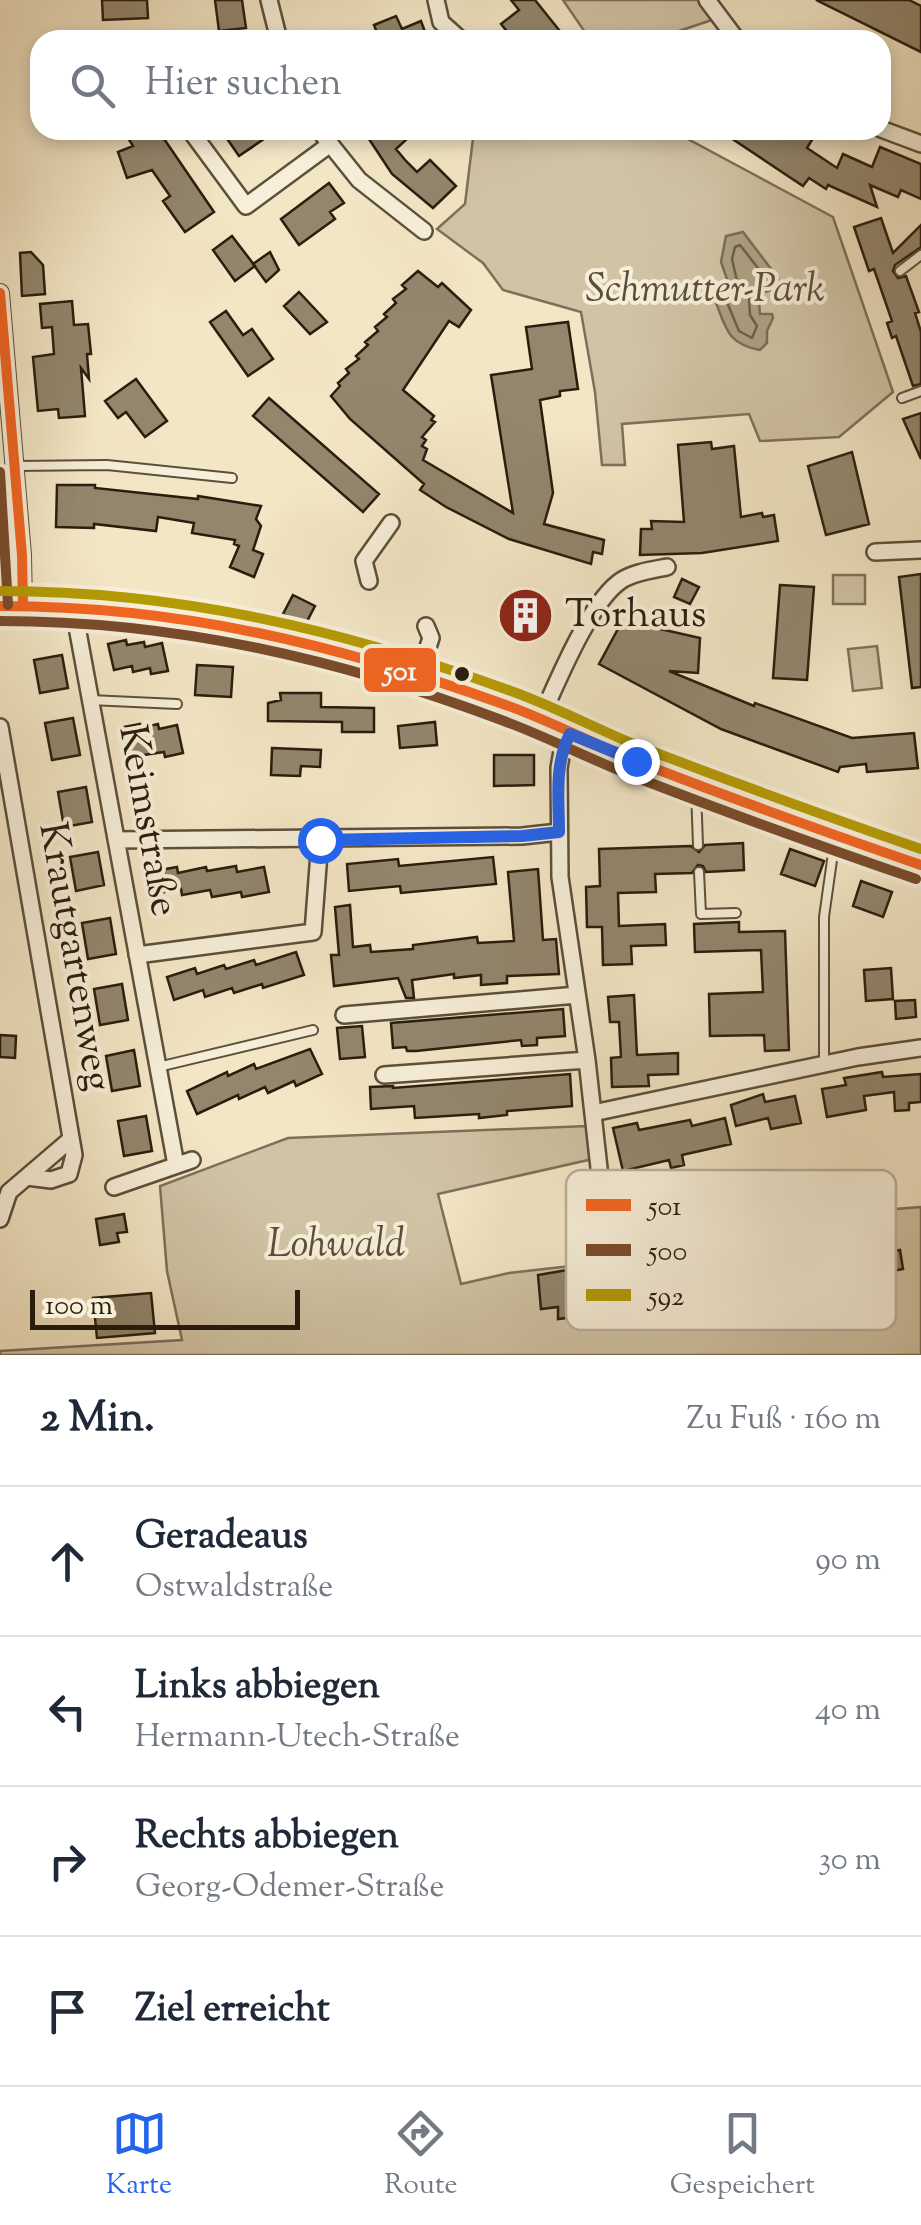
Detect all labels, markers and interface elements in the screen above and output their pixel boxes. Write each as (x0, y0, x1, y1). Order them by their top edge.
search box (30, 30, 891, 140)
icon: search (65, 58, 120, 113)
text: Hier suchen (145, 58, 342, 112)
park label: Schmutter-Park (586, 263, 825, 320)
building icon: Torhaus (496, 586, 556, 646)
place label: Torhaus (565, 588, 706, 645)
line badge: 501 (362, 646, 438, 694)
text: 501 (381, 653, 417, 693)
unlabelled marker (452, 664, 472, 684)
street label: Keimstraße (101, 721, 191, 921)
route end (614, 739, 660, 785)
street label: Krautgartenweg (21, 818, 125, 1096)
route start (298, 818, 344, 864)
legend (566, 1170, 896, 1330)
text: 501 (646, 1188, 682, 1228)
park label: Lohwald (267, 1218, 405, 1275)
text: 500 (646, 1233, 687, 1273)
text: 592 (646, 1278, 684, 1318)
scale bar (30, 1285, 300, 1330)
text: 100 m (45, 1287, 113, 1327)
text: 2 Min. (40, 1390, 155, 1450)
text: Zu Fuß · 160 m (687, 1397, 881, 1443)
text: Geradeaus (135, 1511, 308, 1565)
icon: ahead (40, 1534, 95, 1589)
text: 90 m (815, 1538, 881, 1584)
text: Ostwaldstraße (135, 1565, 333, 1611)
text: Links abbiegen (135, 1661, 380, 1715)
icon: left (40, 1684, 95, 1739)
text: 40 m (815, 1688, 881, 1734)
text: Hermann-Utech-Straße (135, 1715, 460, 1761)
text: Rechts abbiegen (135, 1811, 399, 1865)
icon: right (40, 1834, 95, 1889)
text: 30 m (818, 1838, 881, 1884)
text: Georg-Odemer-Straße (135, 1865, 444, 1911)
icon: arrive (40, 1984, 95, 2039)
text: Ziel erreicht (135, 1984, 330, 2038)
tab: Karte (106, 2106, 172, 2206)
tab: Route (384, 2106, 458, 2206)
tab: Gespeichert (670, 2106, 815, 2206)

